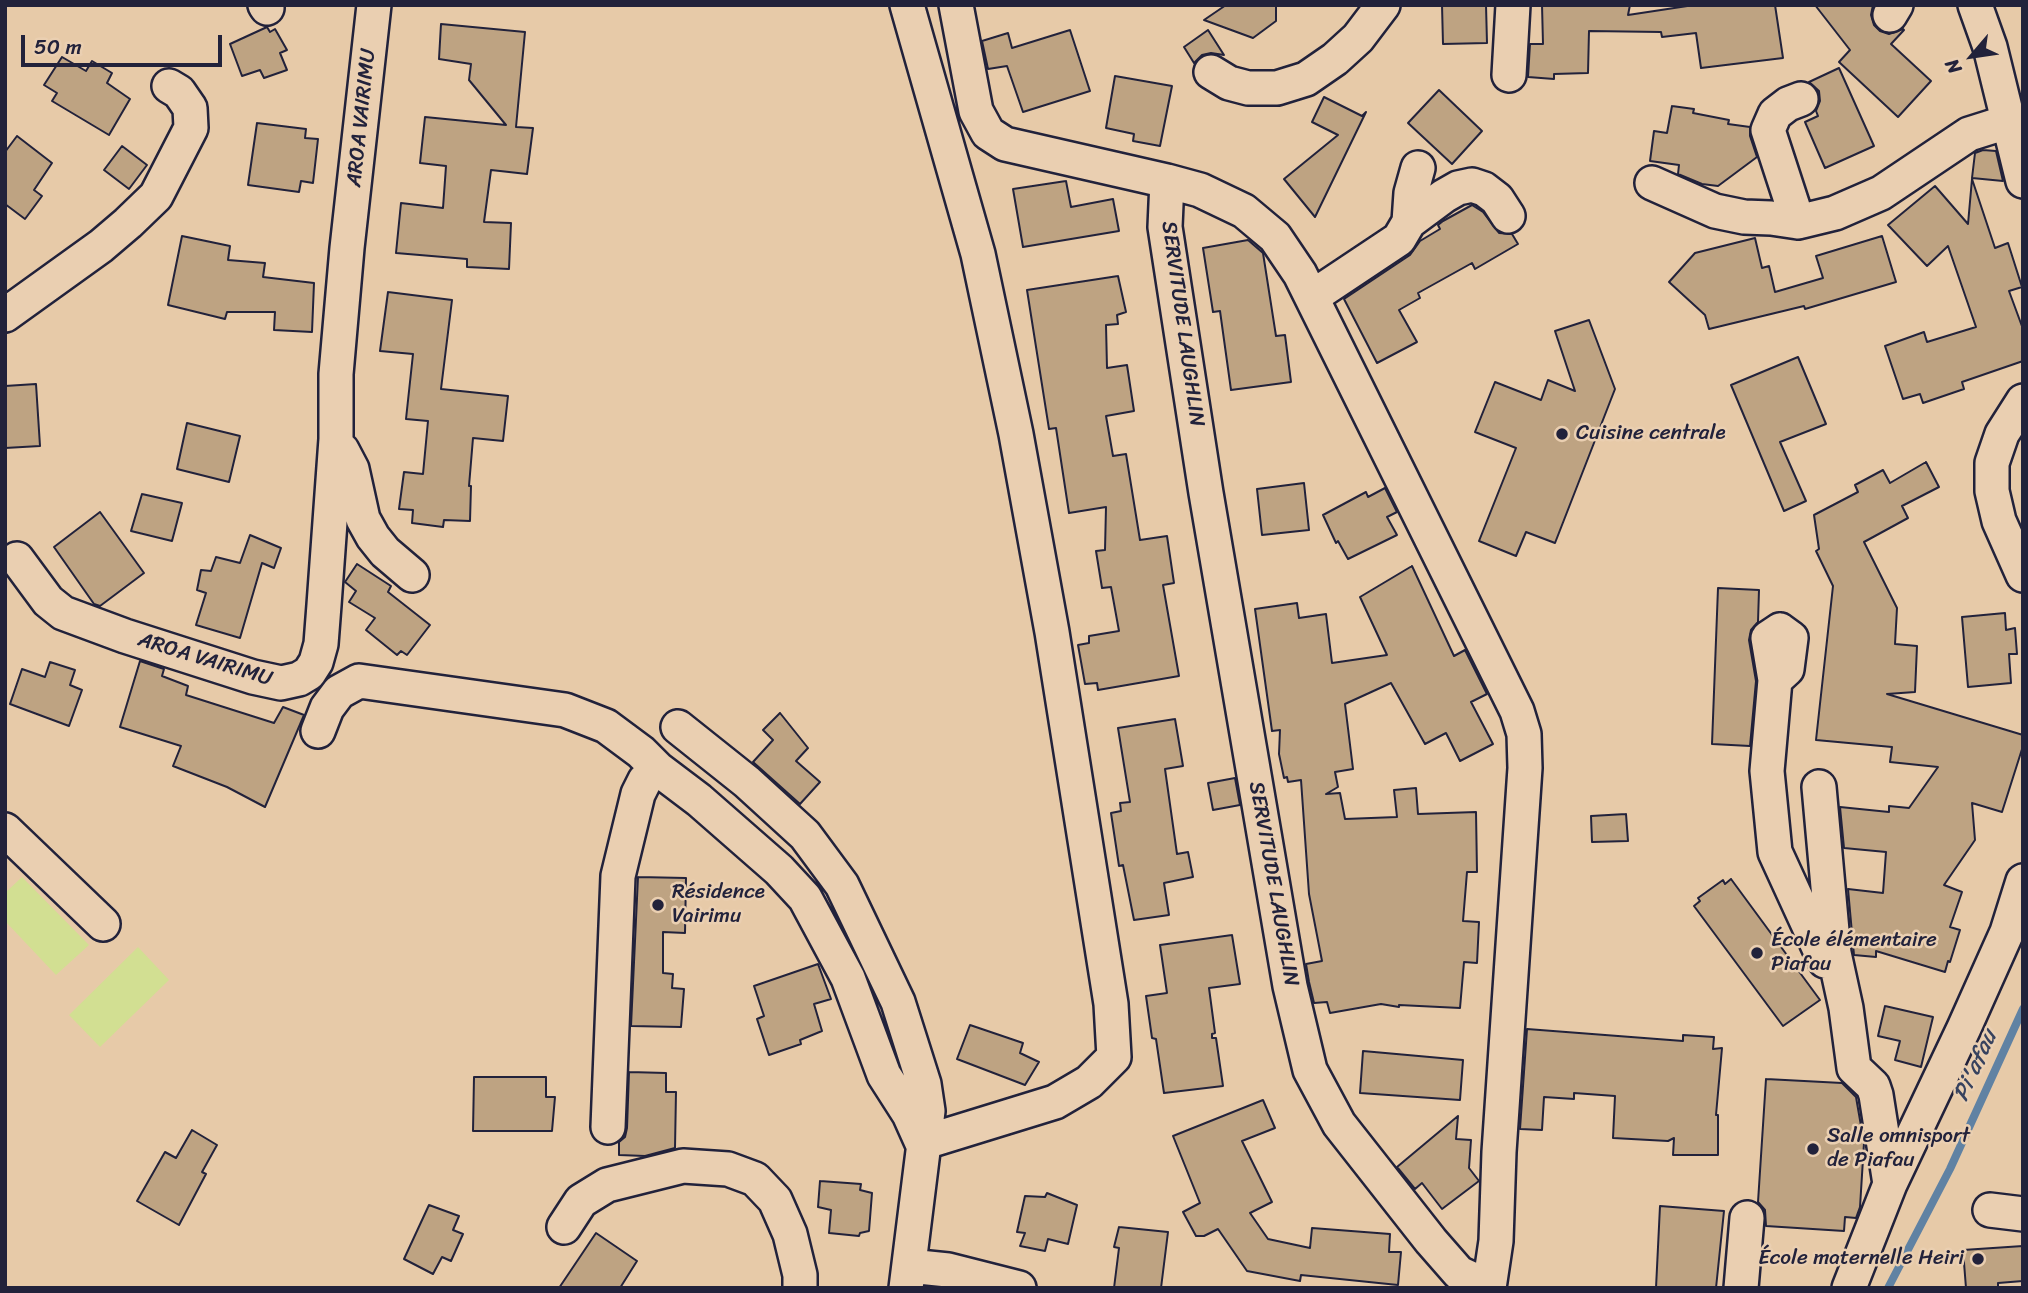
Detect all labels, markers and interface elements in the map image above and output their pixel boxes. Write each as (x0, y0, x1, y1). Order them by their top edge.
scale bar (24, 21, 226, 65)
north arrow (1937, 21, 2007, 91)
text: 50 m (34, 28, 82, 66)
street label: AROA VAIRIMU (342, 48, 382, 188)
text: N (1936, 53, 1971, 80)
street label: SERVITUDE LAUGHLIN (1155, 220, 1209, 428)
place label: Cuisine centrale (1576, 421, 1725, 447)
marker: Cuisine centrale (1554, 426, 1570, 442)
street label: AROA VAIRIMU (135, 628, 275, 692)
street label: SERVITUDE LAUGHLIN (1243, 780, 1303, 988)
place label: Résidence Vairimu (672, 880, 765, 930)
marker: Résidence Vairimu (650, 897, 666, 913)
place label: École élémentaire Piafau (1771, 928, 1937, 978)
marker: École élémentaire Piafau (1749, 945, 1765, 961)
water label: Pi'afau (1948, 1026, 2004, 1106)
place label: Salle omnisport de Piafau (1827, 1124, 1970, 1174)
marker: Salle omnisport de Piafau (1805, 1141, 1821, 1157)
place label: École maternelle Heiri (1758, 1246, 1964, 1272)
marker: École maternelle Heiri (1970, 1251, 1986, 1267)

